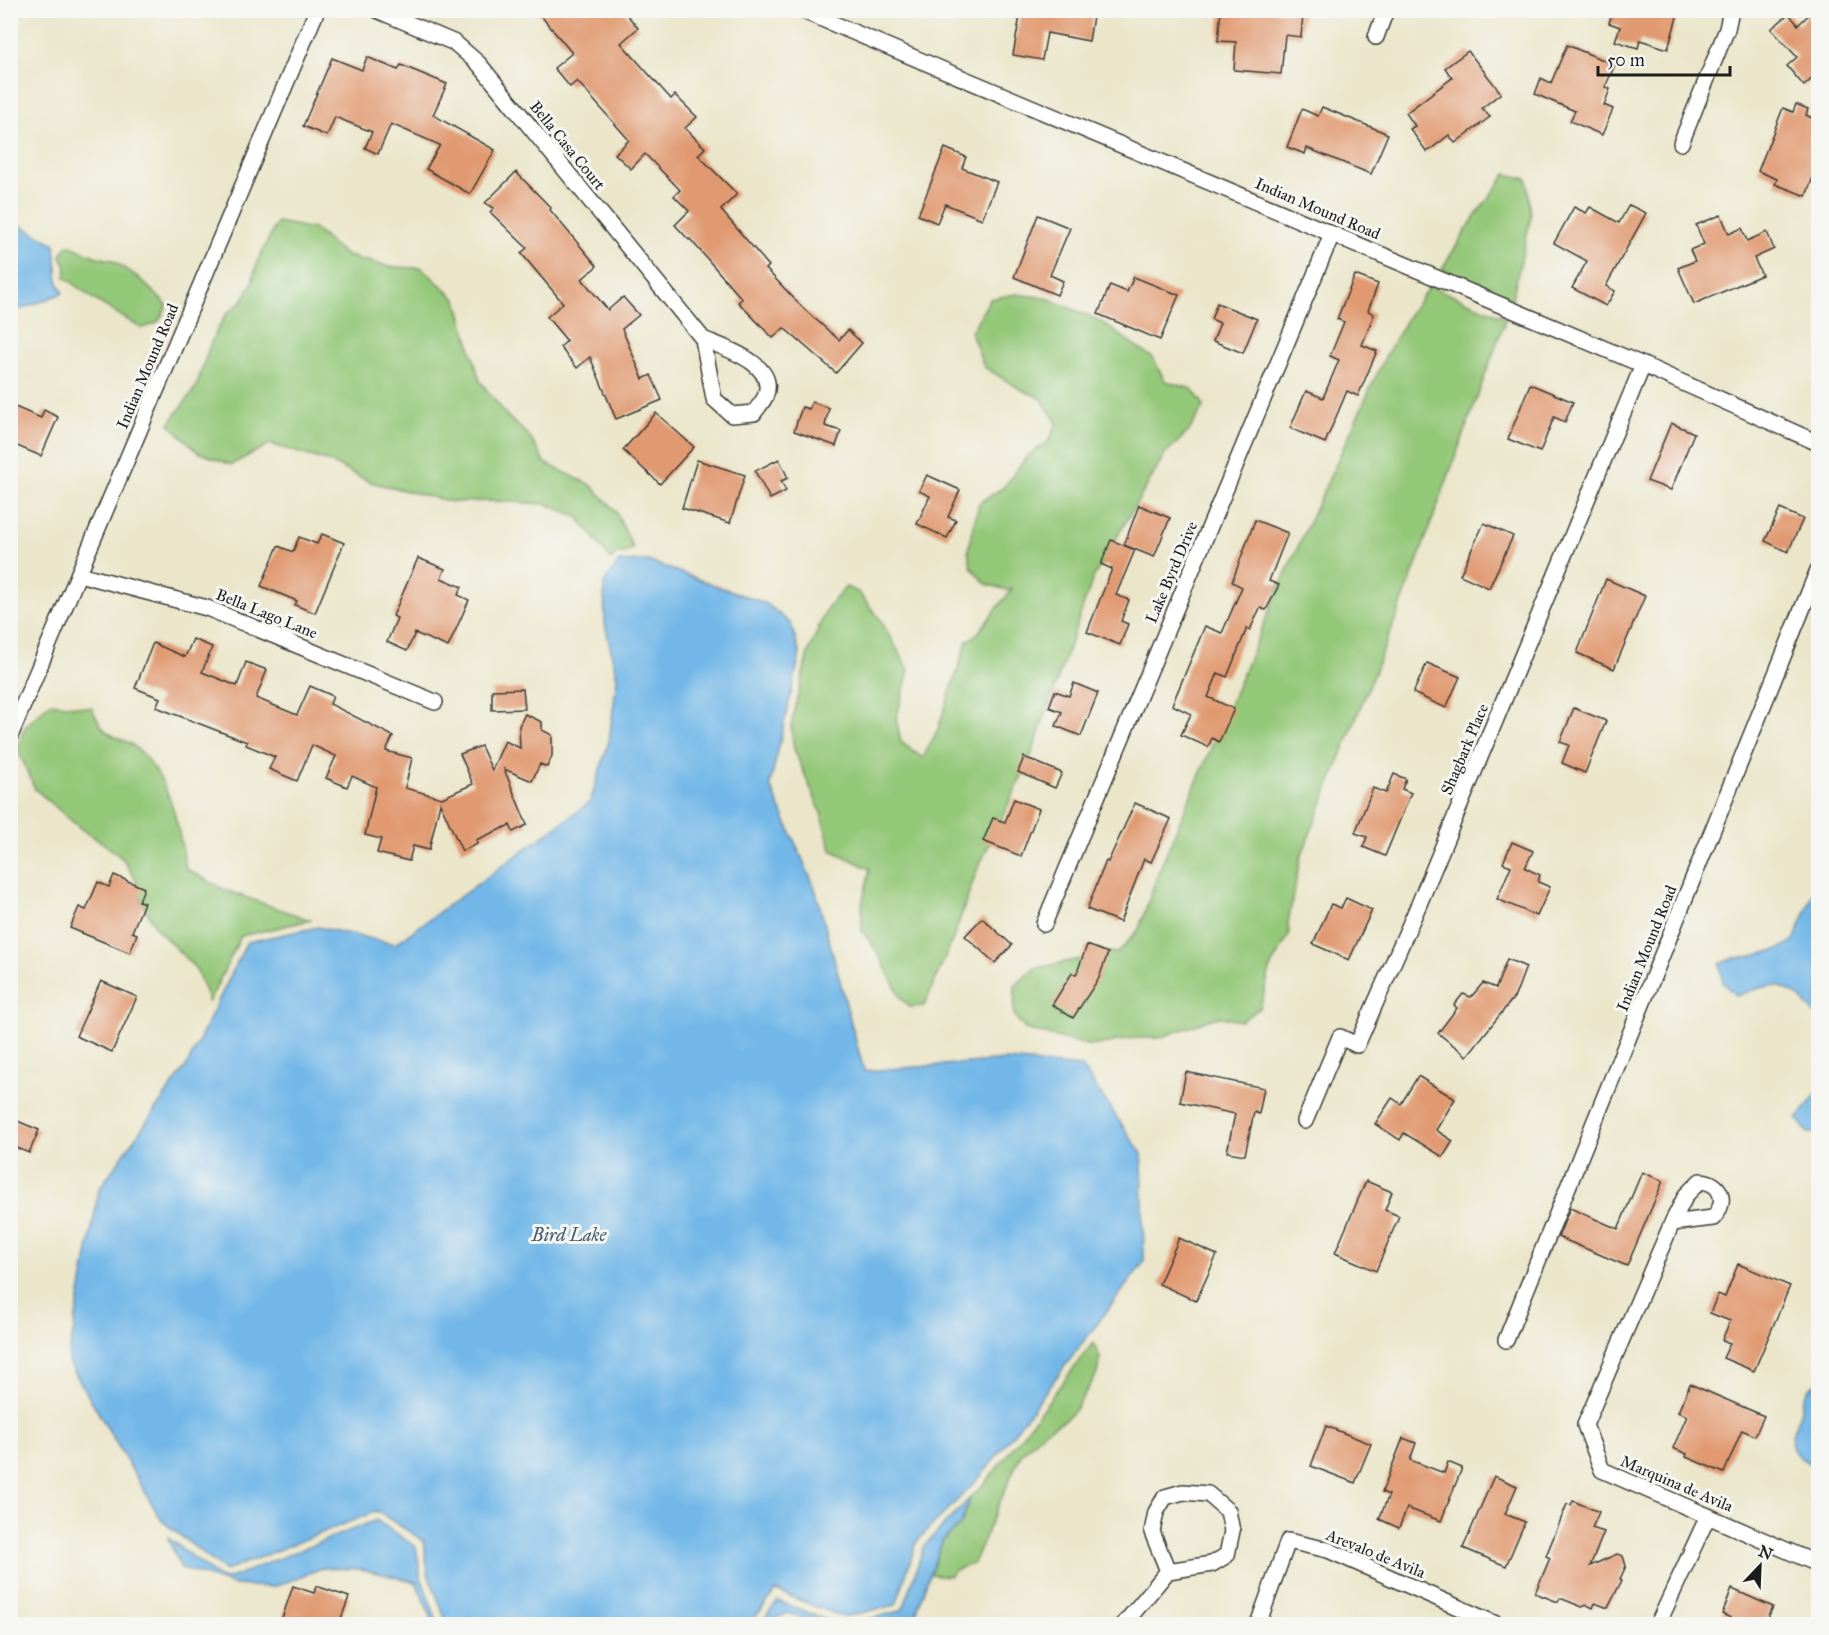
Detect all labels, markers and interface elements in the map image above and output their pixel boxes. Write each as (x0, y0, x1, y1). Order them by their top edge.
scale bar (1598, 39, 1730, 77)
text: 50 m (1607, 49, 1645, 71)
street label: Bella Casa Court (526, 97, 610, 194)
street label: Indian Mound Road (1252, 174, 1383, 243)
street label: Indian Mound Road (113, 301, 182, 432)
street label: Lake Byrd Drive (1142, 518, 1202, 626)
street label: Bella Lago Lane (213, 584, 321, 643)
street label: Shagbark Place (1437, 700, 1493, 798)
street label: Indian Mound Road (1613, 882, 1680, 1014)
water label: Bird Lake (531, 1224, 607, 1246)
street label: Marquina de Avila (1617, 1451, 1736, 1517)
street label: Arevalo de Avila (1323, 1525, 1428, 1582)
north arrow (1730, 1536, 1790, 1596)
text: N (1756, 1541, 1776, 1564)

